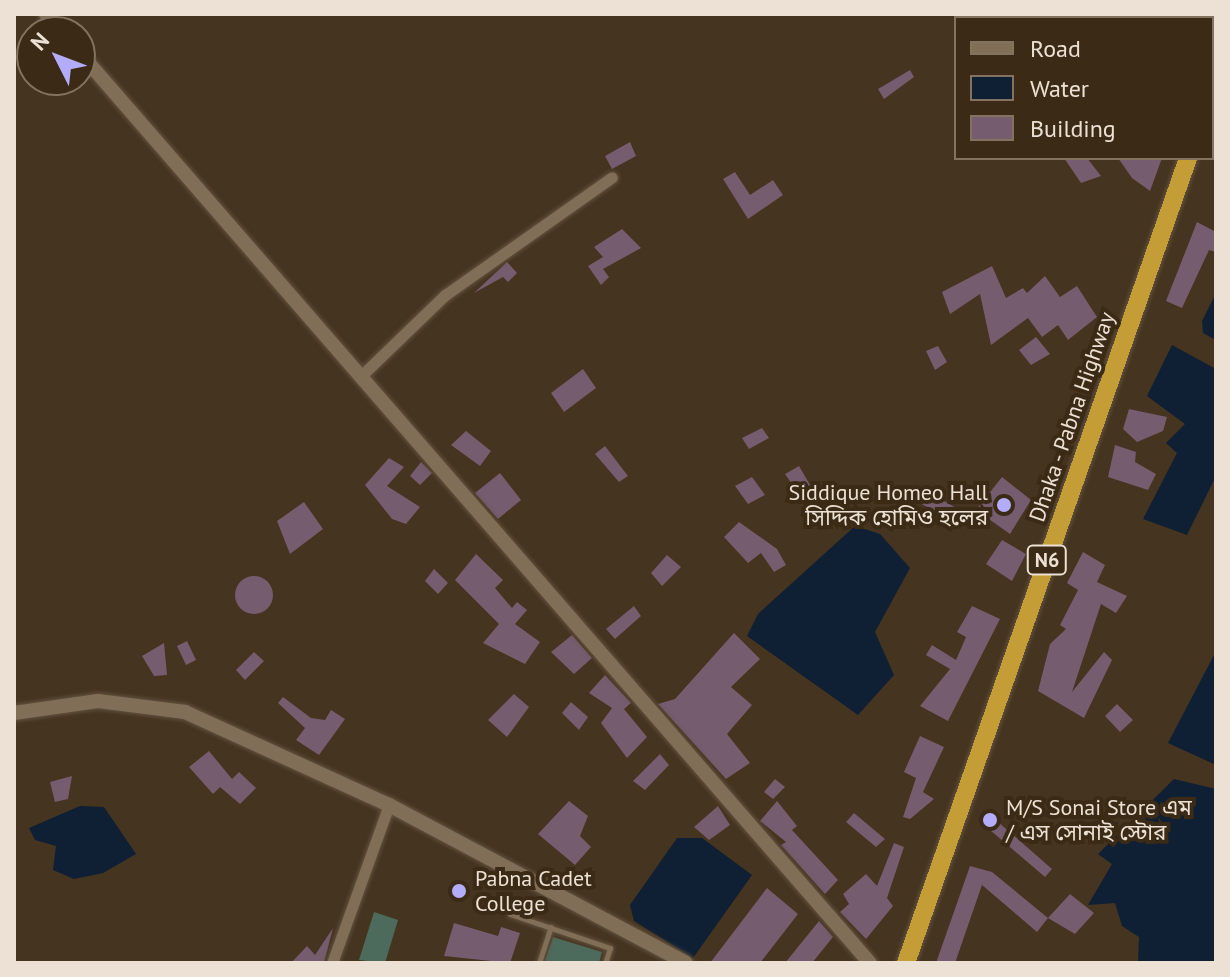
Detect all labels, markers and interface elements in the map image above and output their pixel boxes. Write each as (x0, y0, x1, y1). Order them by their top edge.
north arrow (16, 16, 96, 96)
legend (954, 16, 1214, 160)
text: N (24, 27, 55, 56)
text: Road (1030, 33, 1081, 64)
text: Water (1030, 73, 1089, 104)
text: Building (1030, 113, 1116, 144)
street label: Dhaka - Pabna Highway (1023, 307, 1121, 527)
place label: Siddique Homeo Hall সিদ্দিক হোমিও হলের (789, 479, 988, 530)
marker: Siddique Homeo Hall সিদ্দিক হোমিও হলের (995, 496, 1013, 514)
road number: N6 (1025, 544, 1069, 576)
place label: M/S Sonai Store এম / এস সোনাই স্টোর (1006, 794, 1192, 846)
marker: M/S Sonai Store এম / এস সোনাই স্টোর (981, 811, 999, 829)
place label: Pabna Cadet College (475, 865, 592, 916)
marker: Pabna Cadet College (450, 882, 468, 900)

